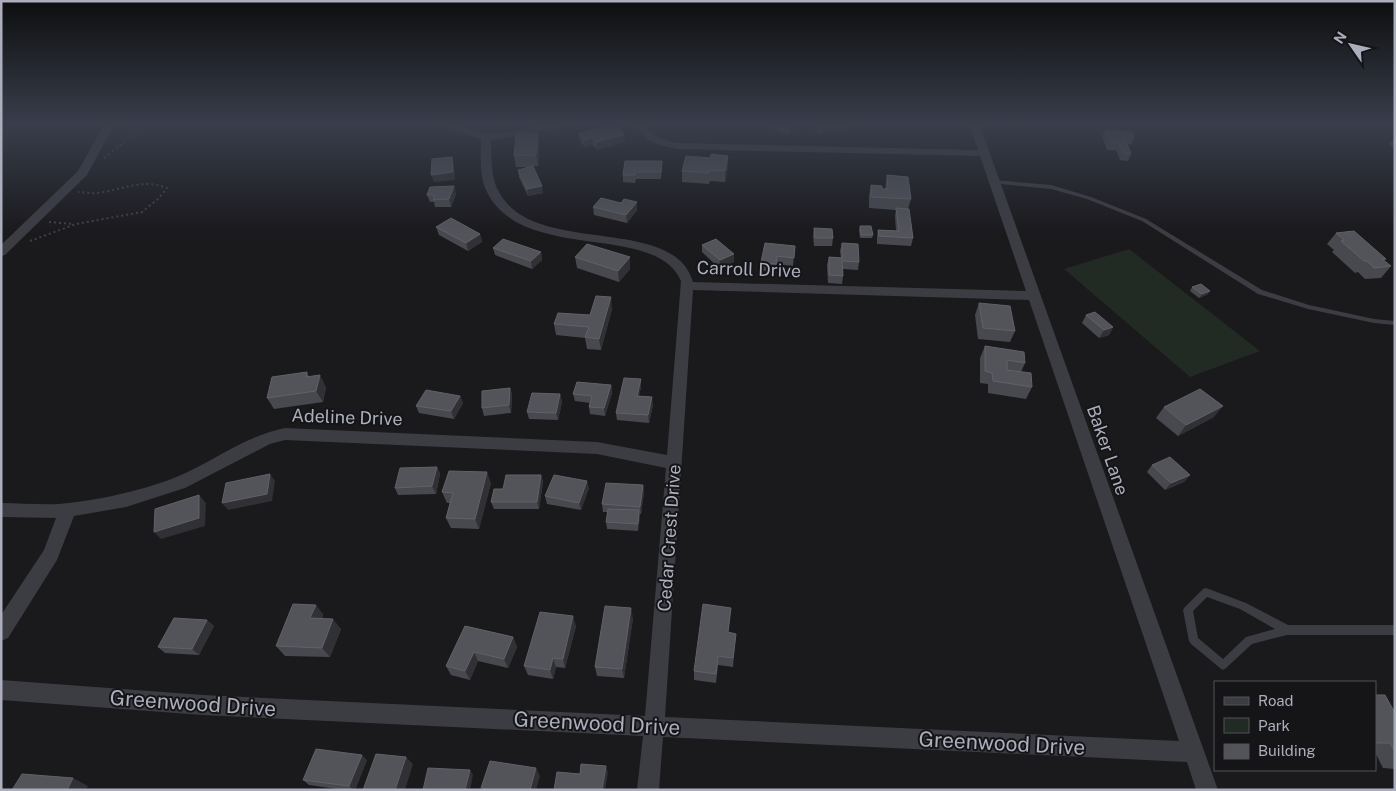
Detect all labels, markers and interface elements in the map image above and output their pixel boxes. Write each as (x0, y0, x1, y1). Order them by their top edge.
north arrow (1326, 20, 1376, 70)
text: N (1331, 29, 1350, 47)
street label: Carroll Drive (696, 257, 802, 281)
street label: Baker Lane (1083, 402, 1133, 498)
street label: Adeline Drive (291, 405, 403, 429)
street label: Cedar Crest Drive (653, 464, 685, 612)
legend (1214, 681, 1376, 771)
street label: Greenwood Drive (109, 685, 277, 721)
text: Road (1258, 692, 1294, 709)
street label: Greenwood Drive (513, 706, 681, 740)
text: Park (1258, 717, 1290, 734)
street label: Greenwood Drive (918, 726, 1086, 760)
text: Building (1258, 742, 1316, 759)

